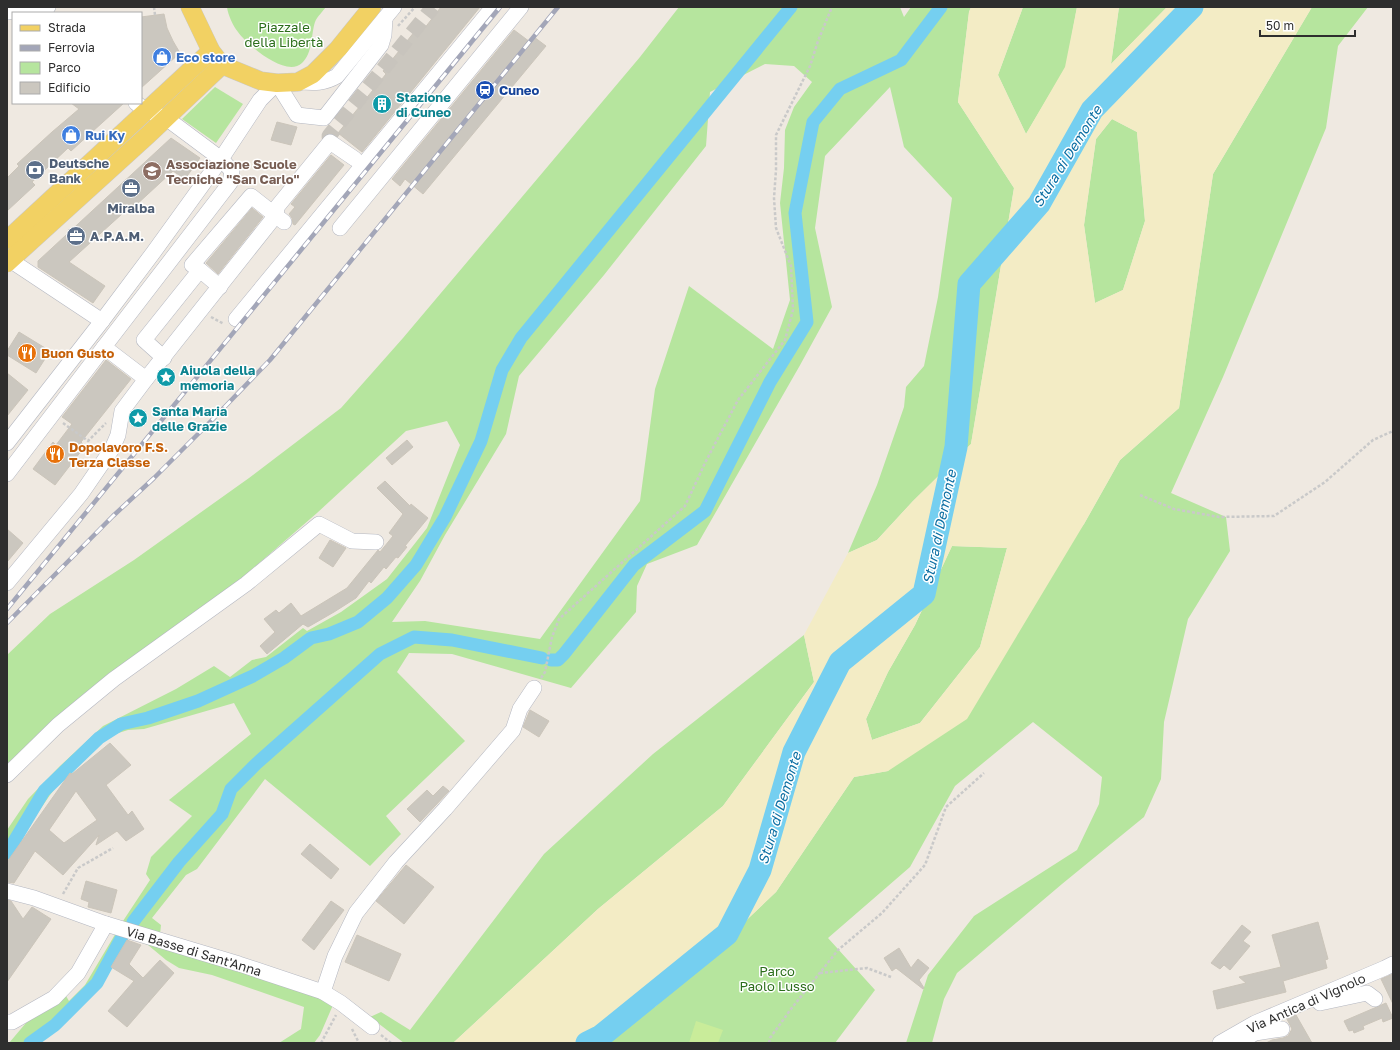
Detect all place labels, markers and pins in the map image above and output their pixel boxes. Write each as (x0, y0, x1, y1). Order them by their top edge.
shop icon: Eco store (151, 46, 173, 68)
place label: Eco store (176, 49, 236, 65)
station icon: Cuneo (474, 79, 496, 101)
place label: Cuneo (499, 82, 540, 98)
place label: Stazione di Cuneo (396, 89, 451, 120)
building icon: Stazione di Cuneo (371, 93, 393, 115)
shop icon: Rui Ky (60, 124, 82, 146)
place label: Rui Ky (85, 127, 125, 143)
place label: Deutsche Bank (49, 155, 110, 186)
place label: Associazione Scuole Tecniche "San Carlo" (166, 156, 299, 187)
bank icon: Deutsche Bank (24, 159, 46, 181)
school or university icon: Associazione Scuole Tecniche "San Carlo" (141, 160, 163, 182)
office icon: Miralba (120, 177, 142, 199)
place label: Miralba (107, 200, 155, 216)
office icon: A.P.A.M. (65, 225, 87, 247)
place label: A.P.A.M. (90, 228, 144, 244)
restaurant icon: Buon Gusto (16, 342, 38, 364)
place label: Buon Gusto (41, 345, 115, 361)
place label: Aiuola della memoria (180, 362, 256, 393)
place icon: Aiuola della memoria (155, 366, 177, 388)
place label: Santa Maria delle Grazie (152, 403, 228, 434)
place icon: Santa Maria delle Grazie (127, 407, 149, 429)
place label: Dopolavoro F.S. Terza Classe (69, 439, 168, 470)
restaurant icon: Dopolavoro F.S. Terza Classe (44, 443, 66, 465)

